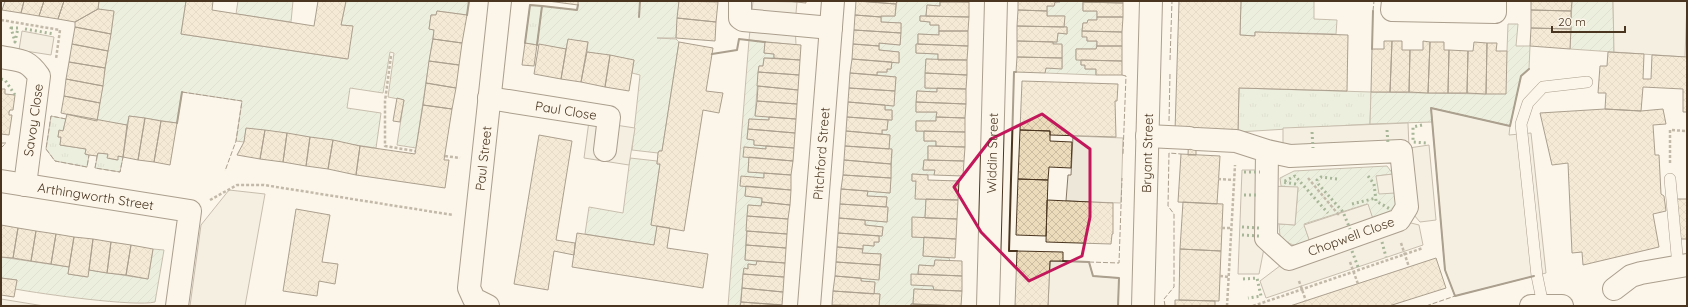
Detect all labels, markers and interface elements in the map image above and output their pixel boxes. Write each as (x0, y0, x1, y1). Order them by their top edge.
scale bar (1552, 8, 1625, 34)
text: 20 m (1558, 14, 1586, 29)
street label: Savoy Close (20, 83, 46, 157)
street label: Paul Close (534, 97, 598, 123)
street label: Pitchford Street (809, 107, 833, 200)
street label: Widdin Street (983, 113, 1001, 194)
street label: Bryant Street (1138, 113, 1156, 193)
street label: Paul Street (472, 125, 494, 192)
street label: Arthingworth Street (37, 179, 155, 213)
street label: Chopwell Close (1306, 213, 1396, 259)

